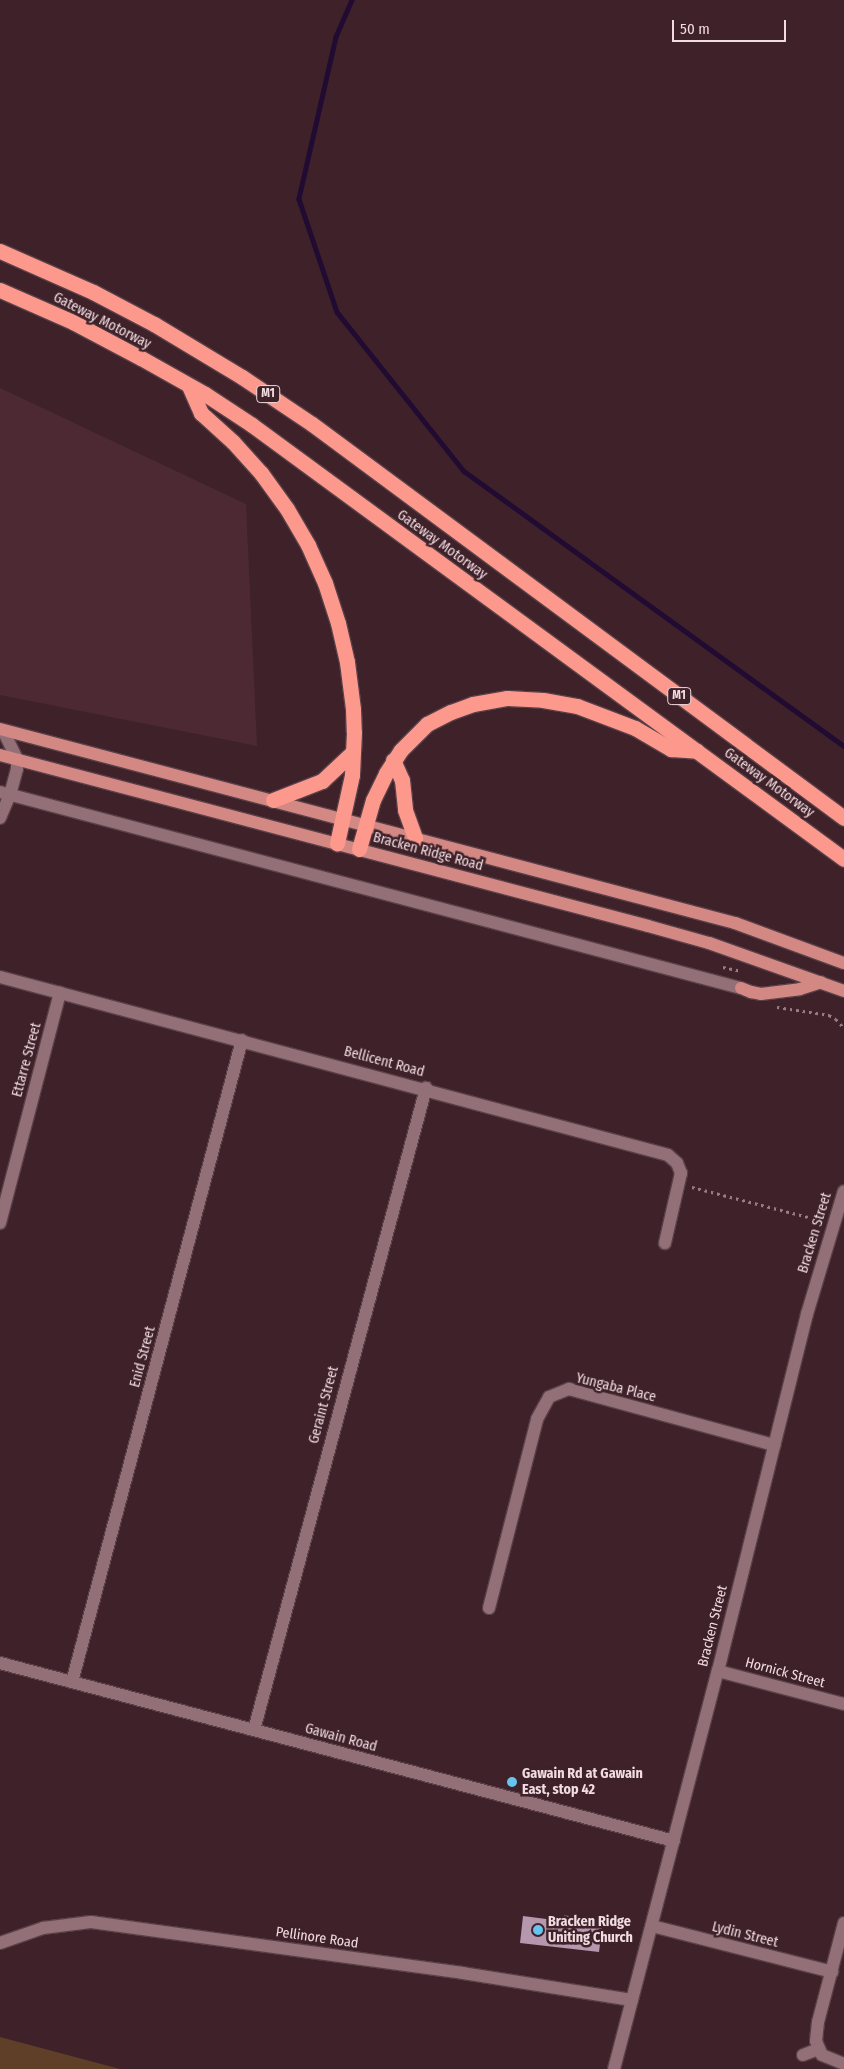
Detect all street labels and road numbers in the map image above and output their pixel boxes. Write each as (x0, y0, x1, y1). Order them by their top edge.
street label: Gateway Motorway (50, 289, 154, 353)
road number: M1 (256, 384, 280, 404)
street label: Gateway Motorway (394, 507, 490, 583)
road number: M1 (666, 686, 692, 706)
street label: Gateway Motorway (721, 745, 817, 821)
street label: Bracken Ridge Road (371, 829, 485, 875)
street label: Ettarre Street (9, 1021, 45, 1099)
street label: Bellicent Road (342, 1043, 426, 1081)
street label: Bracken Street (795, 1191, 835, 1275)
street label: Enid Street (127, 1325, 159, 1389)
street label: Geraint Street (306, 1364, 342, 1446)
street label: Yungaba Place (574, 1370, 658, 1406)
street label: Bracken Street (695, 1584, 731, 1668)
street label: Hornick Street (743, 1654, 827, 1692)
street label: Gawain Road (303, 1720, 379, 1756)
street label: Lydin Street (710, 1919, 780, 1951)
street label: Pellinore Road (275, 1924, 359, 1952)

